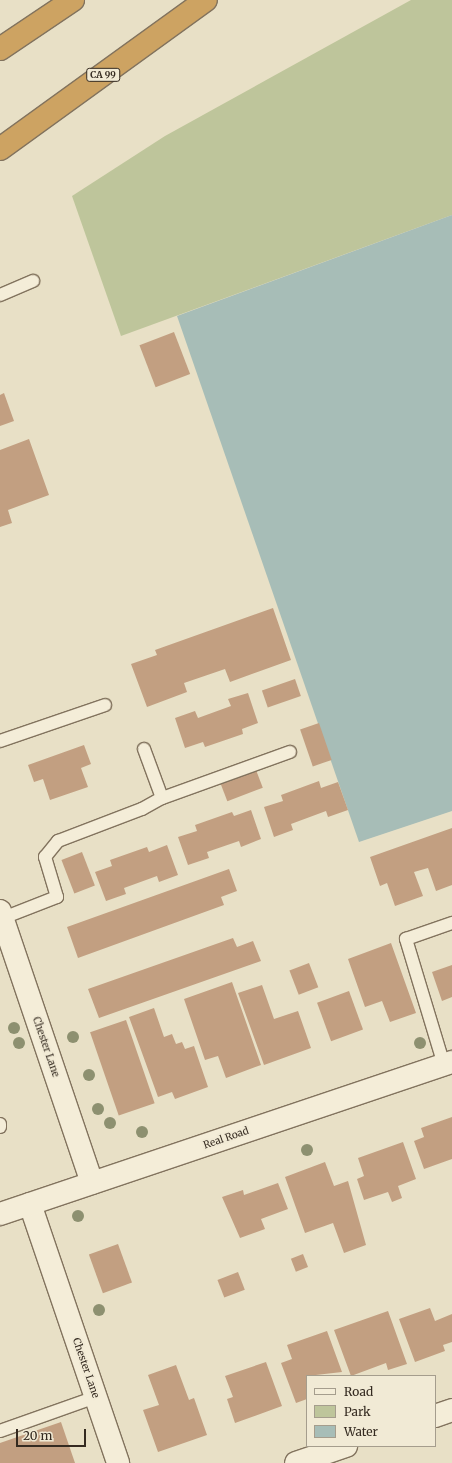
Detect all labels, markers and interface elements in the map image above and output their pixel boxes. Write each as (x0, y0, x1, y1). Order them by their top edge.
road number: CA 99 (86, 68, 120, 82)
street label: Chester Lane (30, 1015, 62, 1079)
street label: Real Road (202, 1125, 250, 1151)
street label: Chester Lane (70, 1336, 102, 1400)
legend (306, 1375, 436, 1447)
text: Road (344, 1384, 373, 1399)
text: Park (344, 1404, 371, 1419)
scale bar (18, 1421, 88, 1447)
text: Water (344, 1424, 378, 1439)
text: 20 m (23, 1428, 52, 1443)

